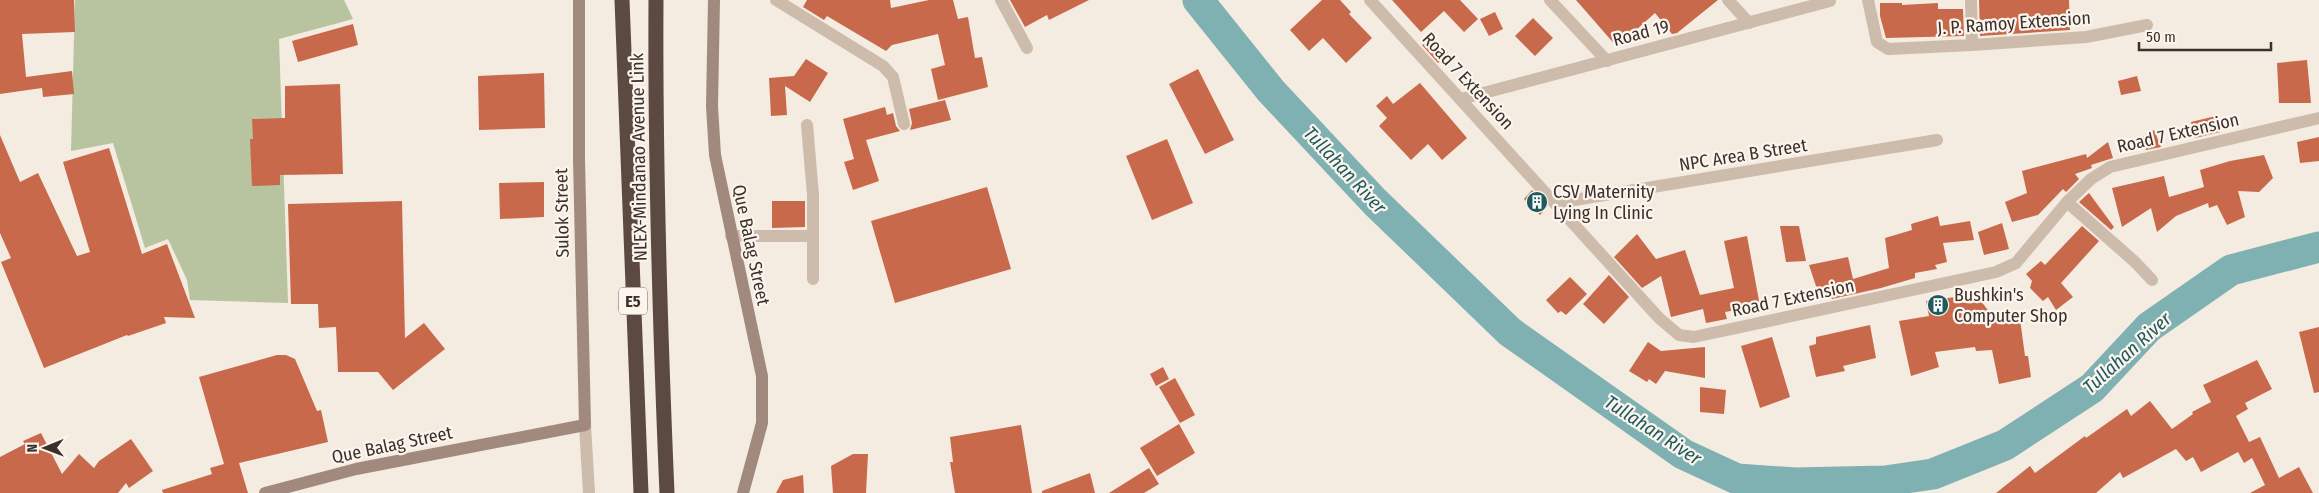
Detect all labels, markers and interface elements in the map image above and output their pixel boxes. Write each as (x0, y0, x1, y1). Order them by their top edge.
street label: J. P. Ramoy Extension (1937, 7, 2091, 39)
street label: Road 19 (1610, 15, 1672, 51)
scale bar (2139, 20, 2272, 52)
street label: Road 7 Extension (1417, 28, 1519, 134)
text: 50 m (2146, 28, 2176, 46)
street label: NLEX-Mindanao Avenue Link (626, 52, 652, 261)
street label: Road 7 Extension (2115, 108, 2241, 158)
water label: Tullahan River (1299, 122, 1392, 219)
street label: NPC Area B Street (1678, 134, 1809, 176)
street label: Sulok Street (550, 168, 574, 258)
place label: CSV Maternity Lying In Clinic (1553, 181, 1654, 224)
street label: Que Balag Street (727, 183, 775, 307)
building icon: CSV Maternity Lying In Clinic (1525, 190, 1549, 214)
street label: Road 7 Extension (1730, 274, 1856, 322)
place label: Bushkin's Computer Shop (1954, 284, 2068, 327)
road number: E5 (619, 288, 647, 314)
building icon: Bushkin's Computer Shop (1926, 293, 1950, 317)
water label: Tullahan River (2078, 306, 2177, 399)
water label: Tullahan River (1600, 390, 1707, 471)
street label: Que Balag Street (330, 421, 454, 469)
north arrow (20, 423, 70, 473)
text: N (24, 444, 41, 453)

